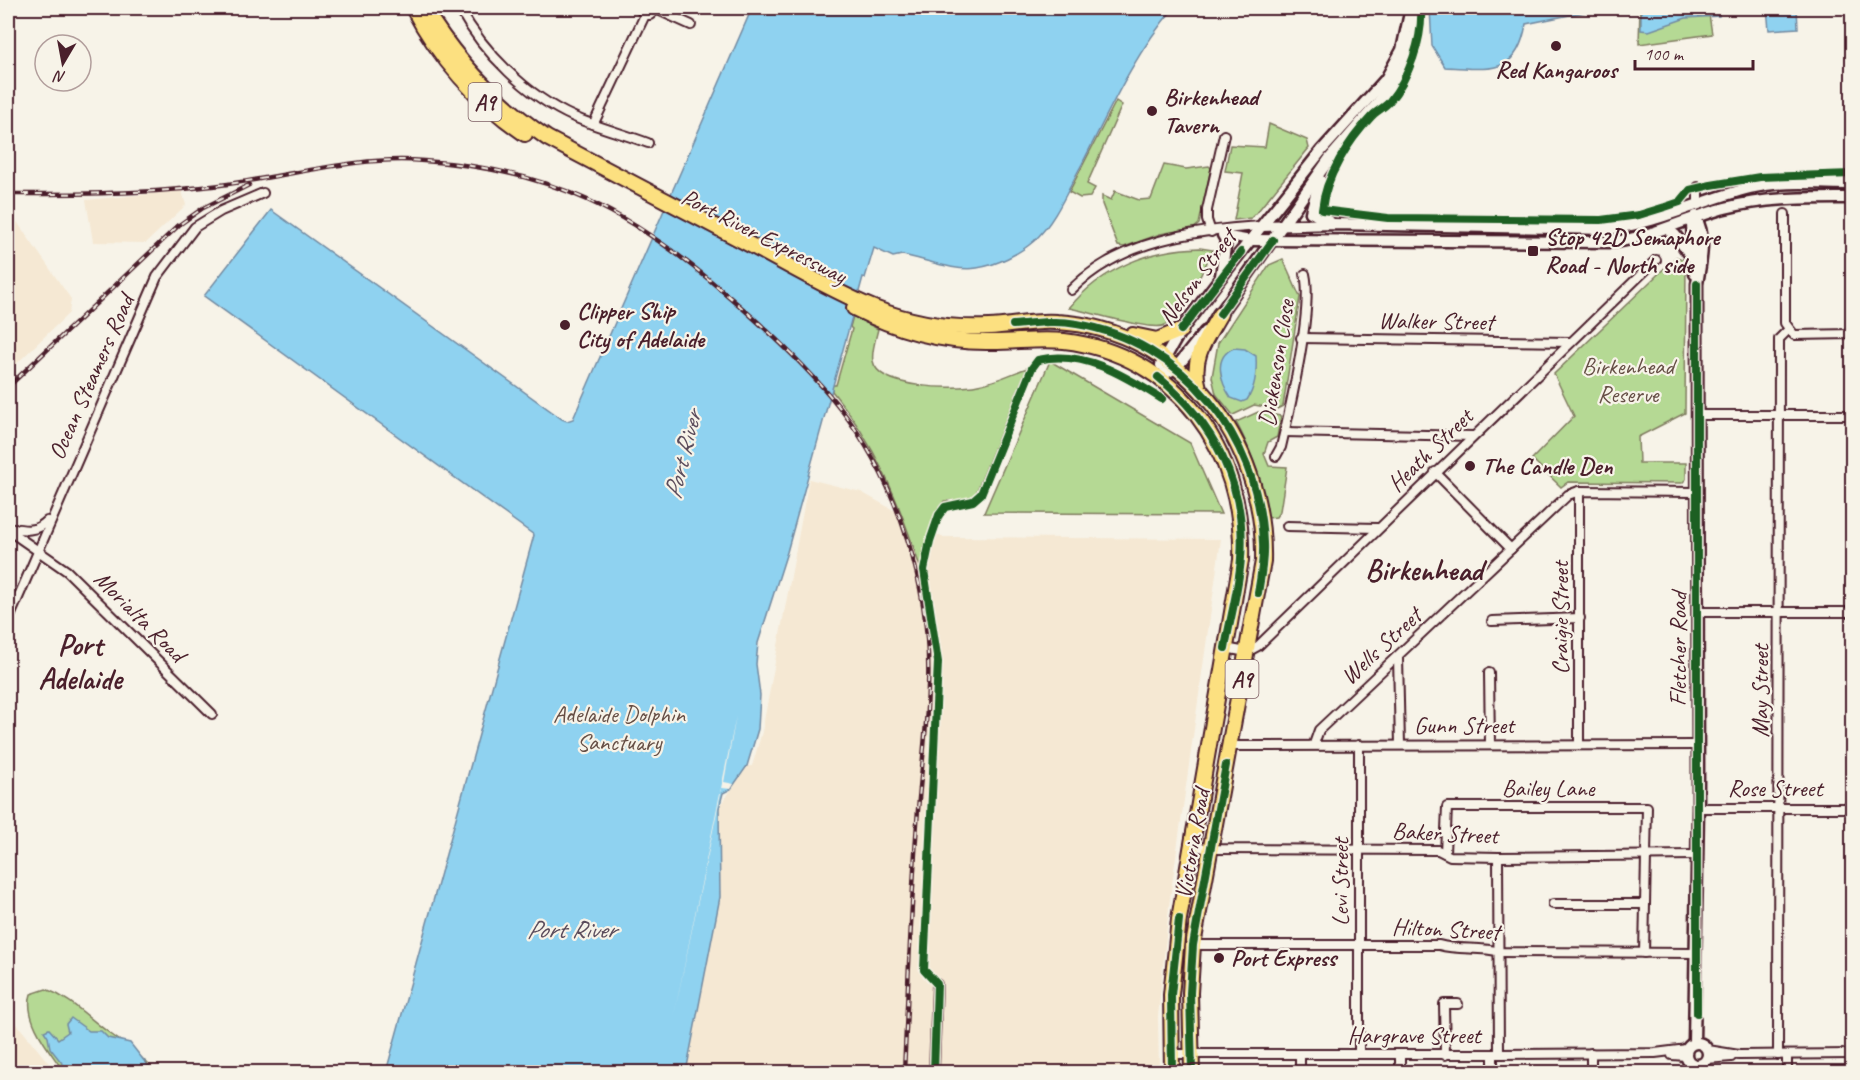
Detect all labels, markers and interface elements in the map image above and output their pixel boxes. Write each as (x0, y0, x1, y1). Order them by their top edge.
north arrow (33, 33, 93, 93)
scale bar (1635, 33, 1754, 71)
marker: Red Kangaroos (1549, 39, 1563, 53)
text: 100 m (1644, 43, 1685, 65)
place label: Red Kangaroos (1495, 55, 1619, 85)
text: N (51, 66, 67, 87)
place label: Birkenhead Tavern (1164, 82, 1262, 140)
road number: A9 (468, 83, 502, 121)
marker: Birkenhead Tavern (1145, 104, 1159, 118)
street label: Port River Expressway (677, 182, 853, 291)
street label: Nelson Street (1151, 221, 1245, 331)
place label: Stop 42D Semaphore Road - North side (1545, 222, 1721, 280)
marker: Stop 42D Semaphore Road - North side (1526, 244, 1540, 258)
street label: Ocean Steamers Road (41, 287, 142, 464)
street label: Dickenson Close (1251, 295, 1301, 428)
place label: Clipper Ship City of Adelaide (577, 296, 706, 354)
street label: Walker Street (1378, 305, 1497, 337)
marker: Clipper Ship City of Adelaide (558, 318, 572, 332)
park label: Birkenhead Reserve (1582, 351, 1678, 409)
street label: Heath Street (1381, 400, 1481, 498)
water label: Port River (656, 403, 710, 502)
place label: The Candle Den (1482, 451, 1613, 481)
marker: The Candle Den (1463, 459, 1477, 473)
district label: Birkenhead (1365, 551, 1488, 589)
street label: Craigie Street (1545, 559, 1575, 675)
street label: Morialta Road (88, 564, 195, 671)
street label: Fletcher Road (1663, 588, 1693, 706)
street label: Wells Street (1334, 599, 1430, 691)
district label: Port Adelaide (38, 626, 124, 698)
street label: May Street (1745, 642, 1775, 738)
road number: A9 (1226, 660, 1258, 698)
park label: Adelaide Dolphin Sanctuary (553, 699, 686, 757)
street label: Gunn Street (1414, 710, 1516, 740)
street label: Bailey Lane (1502, 773, 1597, 803)
street label: Rose Street (1728, 773, 1824, 803)
street label: Victoria Road (1168, 783, 1217, 901)
street label: Baker Street (1391, 815, 1501, 851)
street label: Levi Street (1325, 836, 1355, 926)
street label: Hilton Street (1391, 911, 1504, 947)
water label: Port River (527, 913, 620, 946)
place label: Port Express (1231, 943, 1339, 973)
marker: Port Express (1212, 951, 1226, 965)
street label: Hargrave Street (1348, 1020, 1482, 1050)

